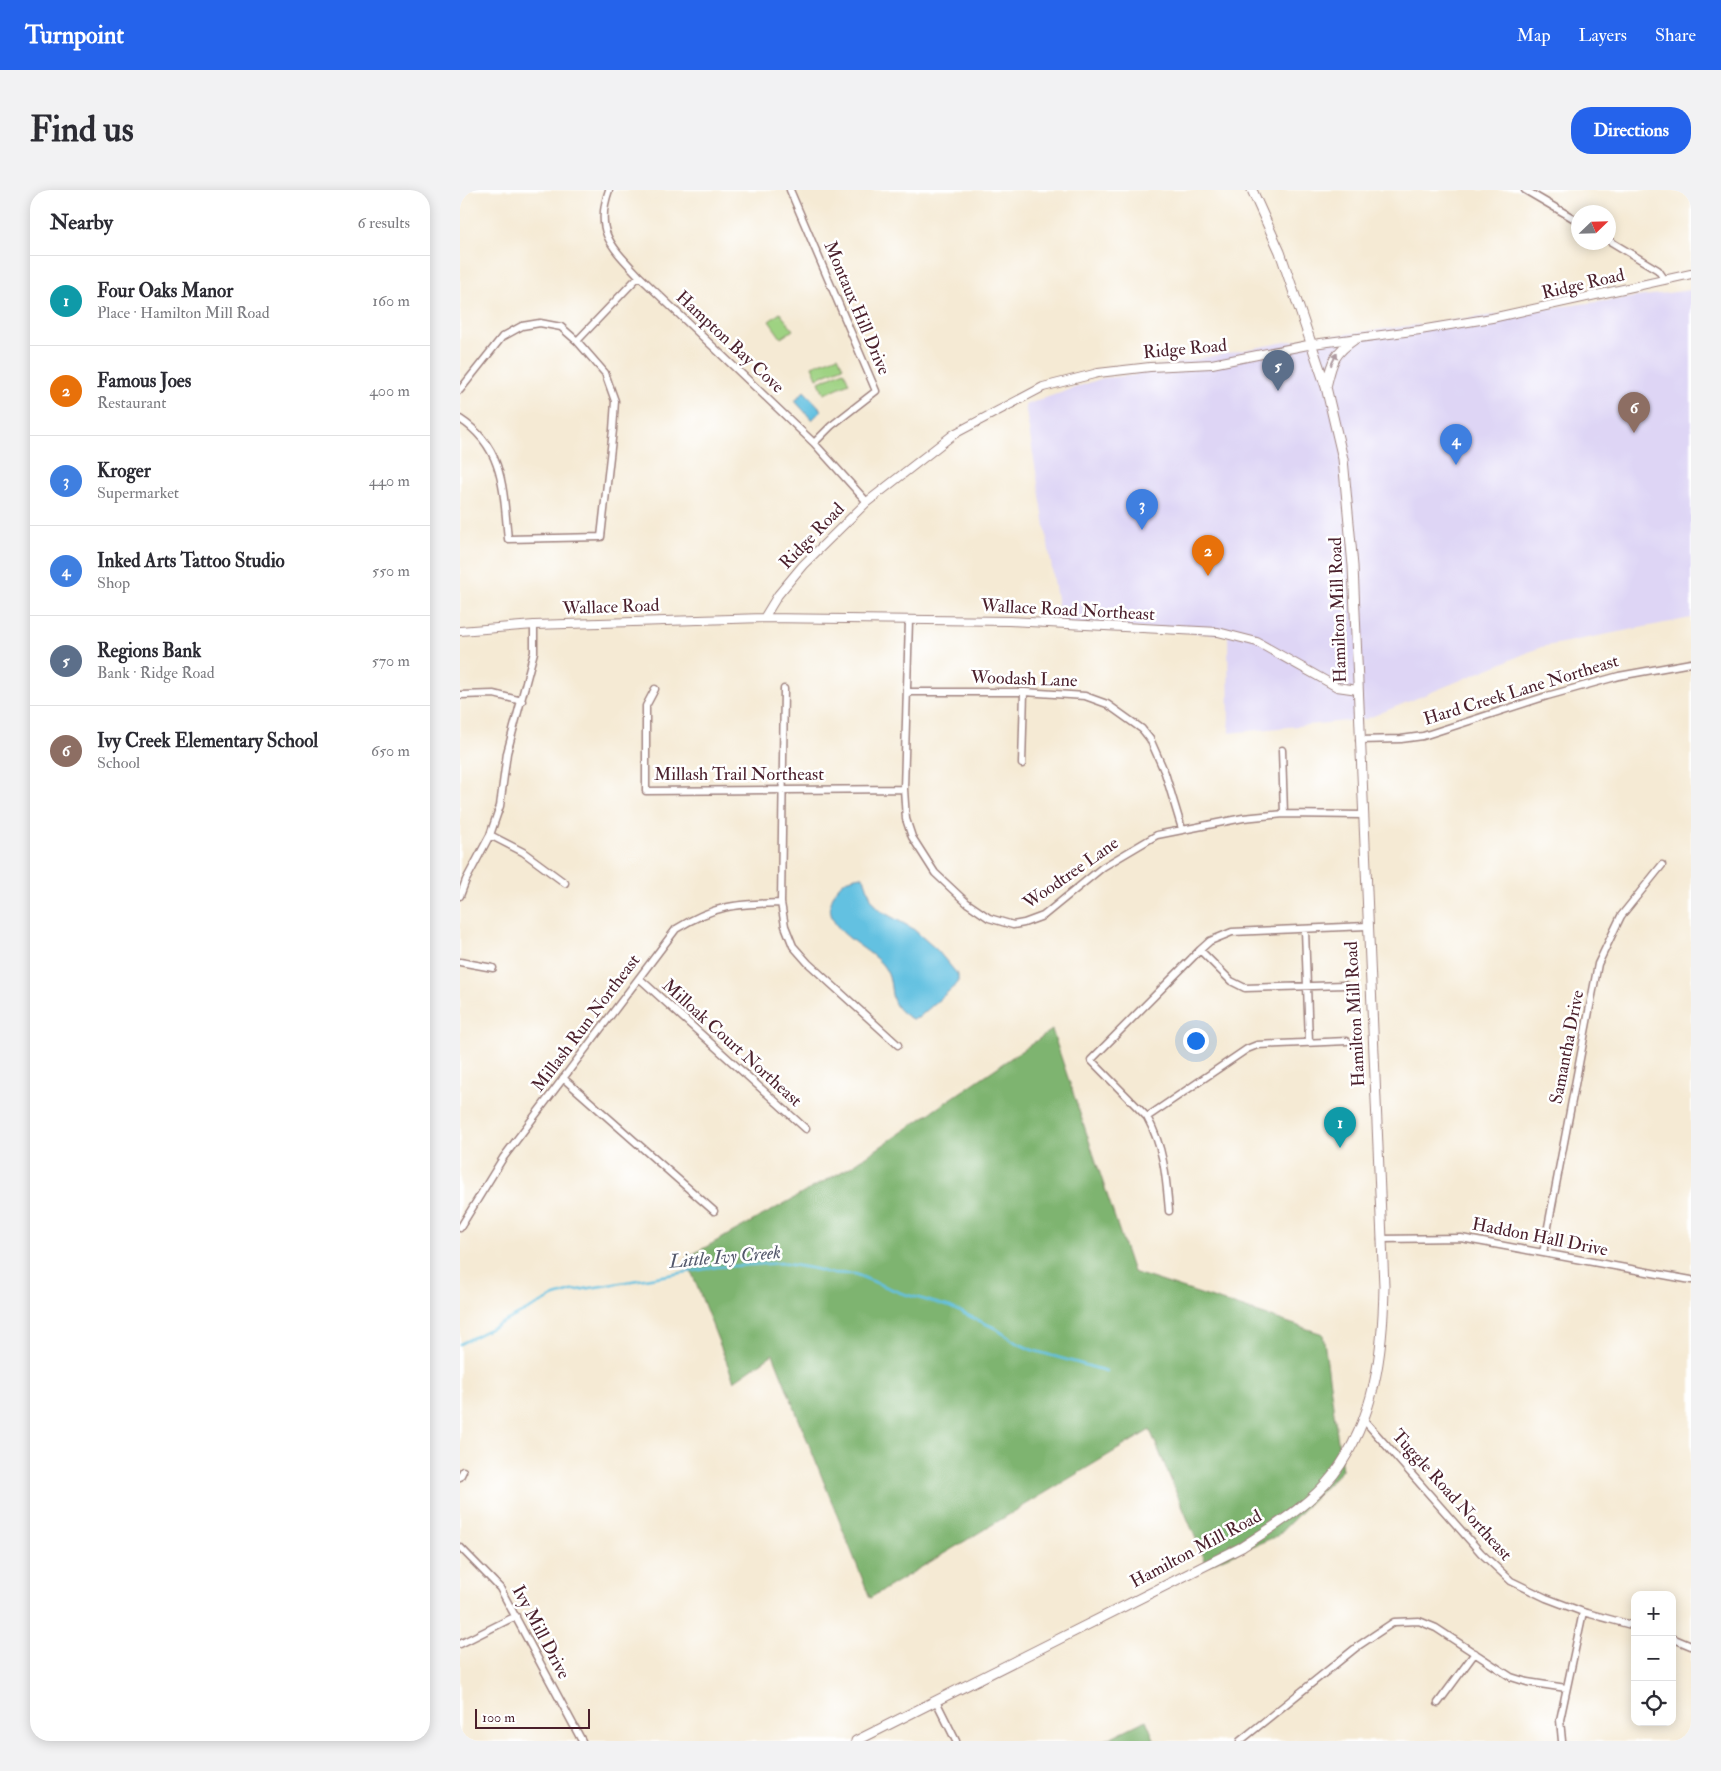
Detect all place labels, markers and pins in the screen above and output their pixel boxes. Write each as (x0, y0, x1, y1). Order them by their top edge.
pin: 5 (1262, 350, 1294, 391)
pin: 6 (1618, 392, 1650, 433)
pin: 4 (1440, 424, 1472, 465)
pin: 3 (1126, 489, 1158, 530)
pin: 2 (1192, 535, 1224, 576)
pin: 1 (1324, 1107, 1356, 1148)

